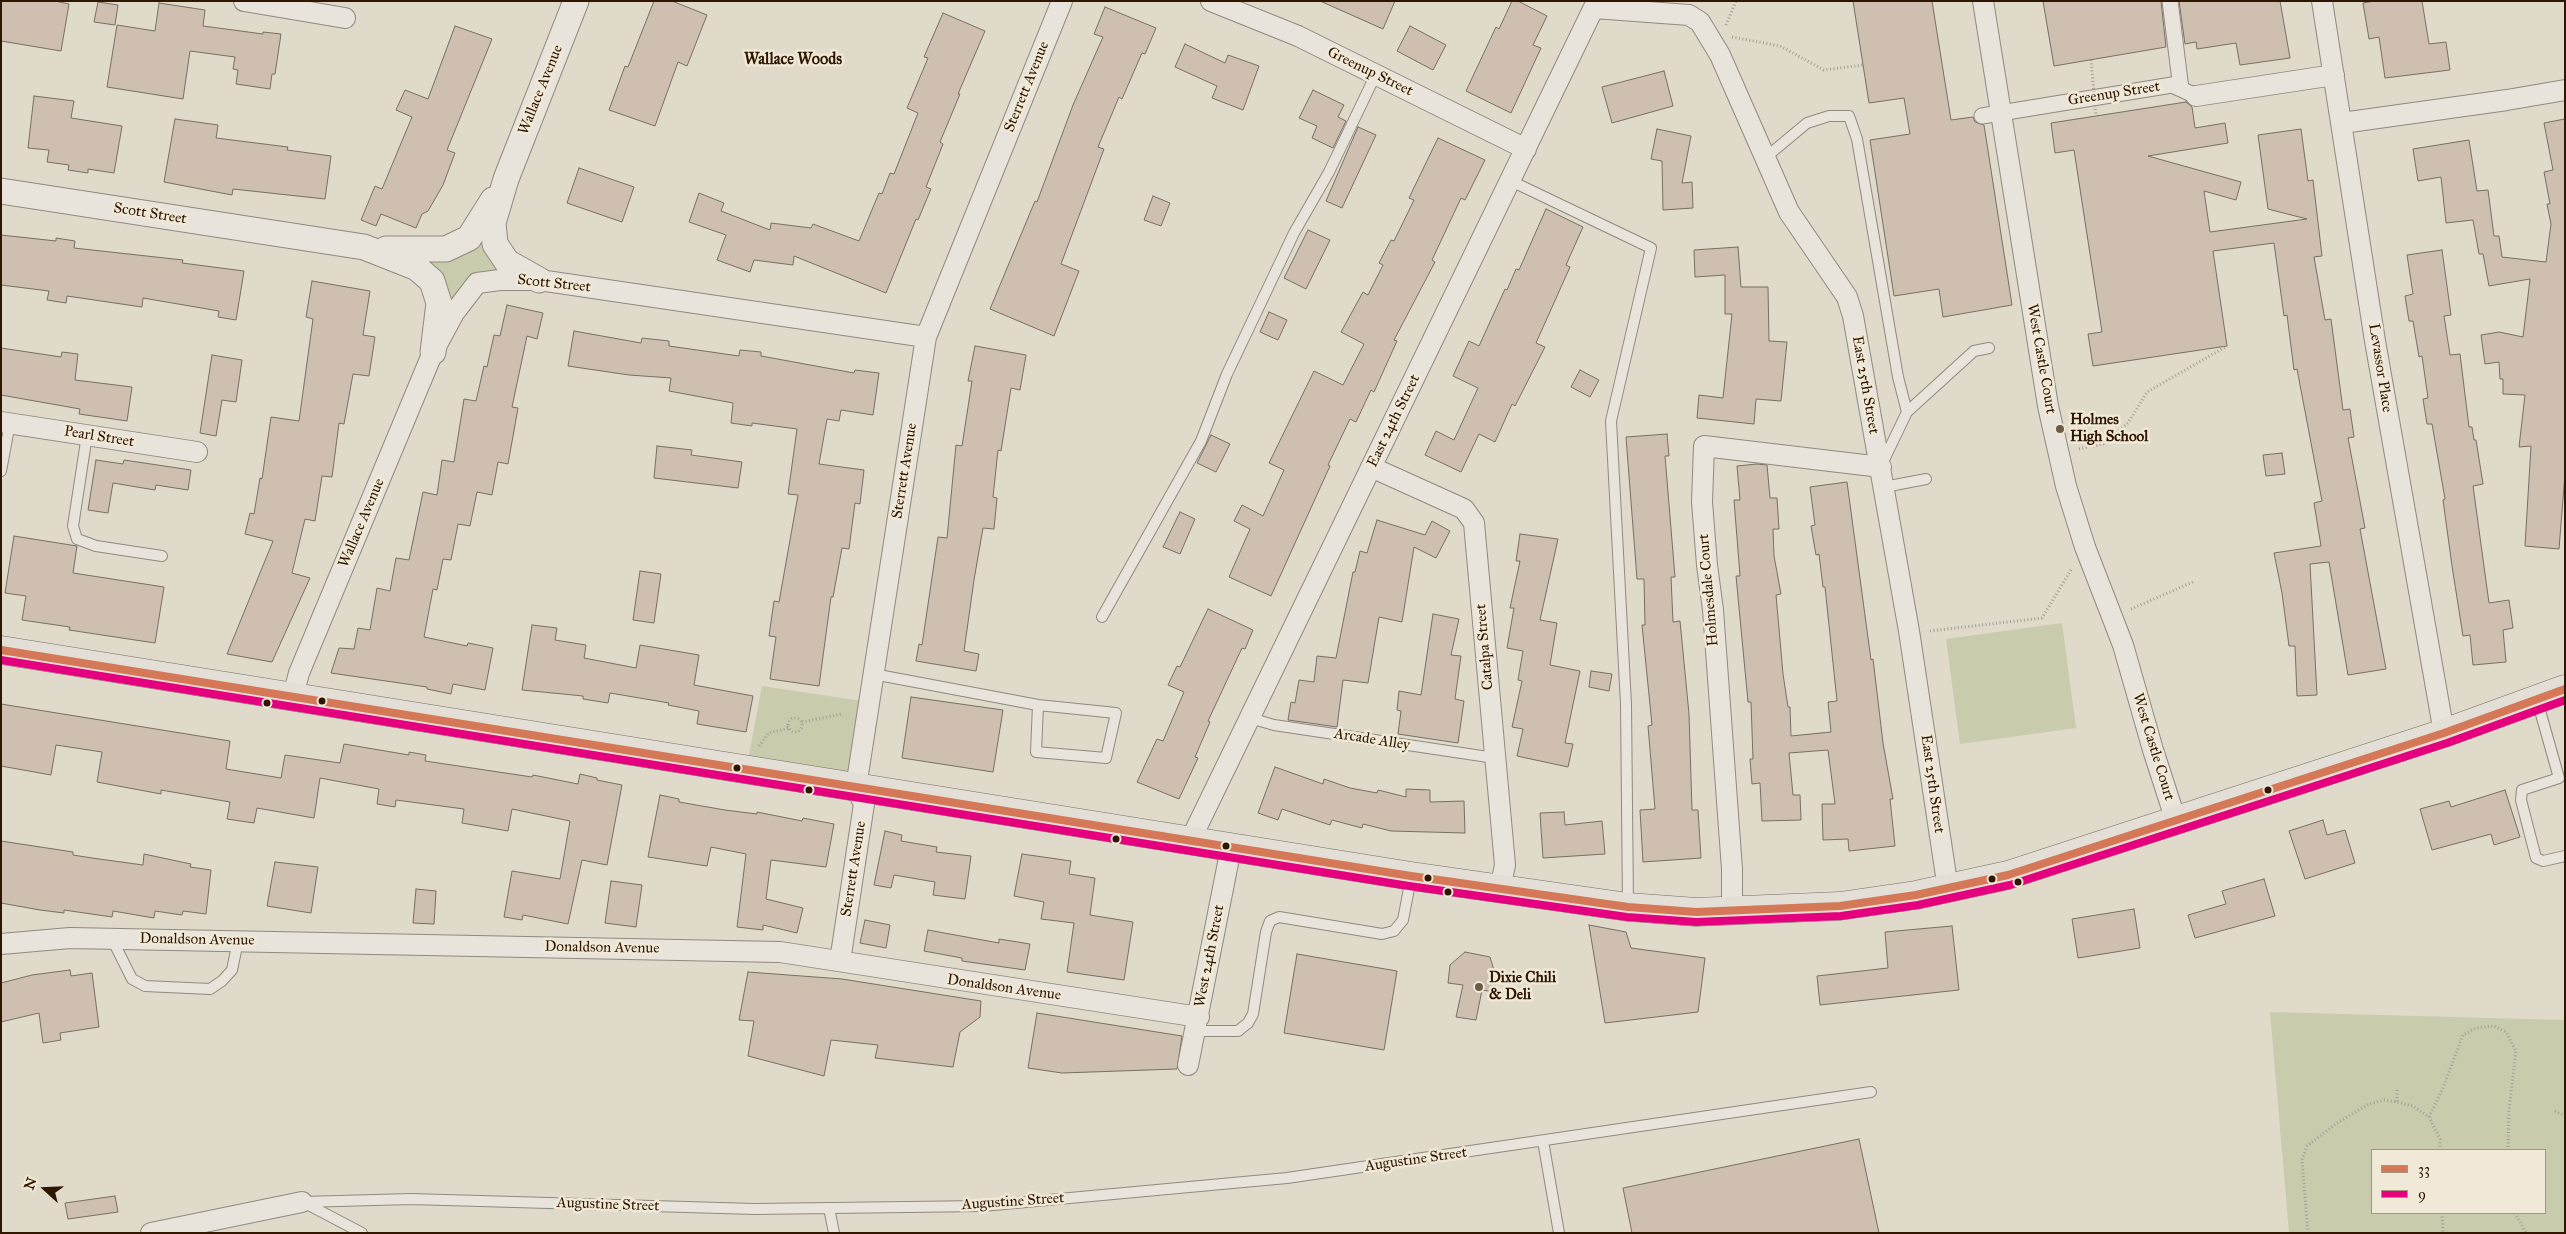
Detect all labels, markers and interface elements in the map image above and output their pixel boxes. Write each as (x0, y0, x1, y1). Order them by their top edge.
street label: Sterrett Avenue (1001, 39, 1053, 135)
street label: Wallace Avenue (515, 43, 567, 137)
street label: Greenup Street (1324, 44, 1416, 100)
district label: Wallace Woods (744, 50, 842, 70)
street label: Greenup Street (2067, 78, 2161, 110)
street label: Scott Street (112, 199, 188, 229)
street label: Scott Street (516, 271, 592, 297)
street label: West Castle Court (2022, 303, 2060, 415)
street label: Levassor Place (2364, 322, 2396, 414)
street label: East 25th Street (1847, 334, 1883, 436)
street label: East 24th Street (1364, 372, 1424, 470)
place label: Holmes High School (2070, 411, 2148, 446)
street label: Sterrett Avenue (889, 422, 921, 520)
street label: Pearl Street (63, 423, 135, 451)
marker: Holmes High School (2054, 423, 2066, 435)
street label: Wallace Avenue (335, 476, 389, 570)
street label: Holmesdale Court (1695, 533, 1723, 647)
street label: Catalpa Street (1472, 603, 1498, 691)
street label: West Castle Court (2128, 691, 2178, 803)
unlabelled marker (317, 696, 327, 706)
unlabelled marker (262, 698, 272, 708)
street label: Arcade Alley (1333, 725, 1411, 755)
street label: East 25th Street (1916, 733, 1948, 835)
unlabelled marker (732, 763, 742, 773)
unlabelled marker (804, 785, 814, 795)
unlabelled marker (2263, 785, 2273, 795)
street label: Sterrett Avenue (838, 820, 870, 918)
unlabelled marker (1111, 834, 1121, 844)
unlabelled marker (1221, 841, 1231, 851)
unlabelled marker (1423, 873, 1433, 883)
unlabelled marker (1987, 874, 1997, 884)
unlabelled marker (2013, 877, 2023, 887)
unlabelled marker (1443, 887, 1453, 897)
street label: West 24th Street (1191, 903, 1229, 1009)
street label: Donaldson Avenue (139, 930, 255, 950)
street label: Donaldson Avenue (544, 938, 660, 958)
place label: Dixie Chili & Deli (1489, 969, 1556, 1004)
street label: Donaldson Avenue (946, 971, 1062, 1005)
marker: Dixie Chili & Deli (1473, 981, 1485, 993)
street label: Augustine Street (1364, 1144, 1468, 1176)
legend (2371, 1149, 2546, 1214)
text: 33 (2418, 1160, 2430, 1178)
north arrow (20, 1164, 70, 1214)
text: N (20, 1175, 40, 1192)
text: 9 (2418, 1185, 2426, 1203)
street label: Augustine Street (961, 1189, 1065, 1215)
street label: Augustine Street (556, 1194, 660, 1216)

